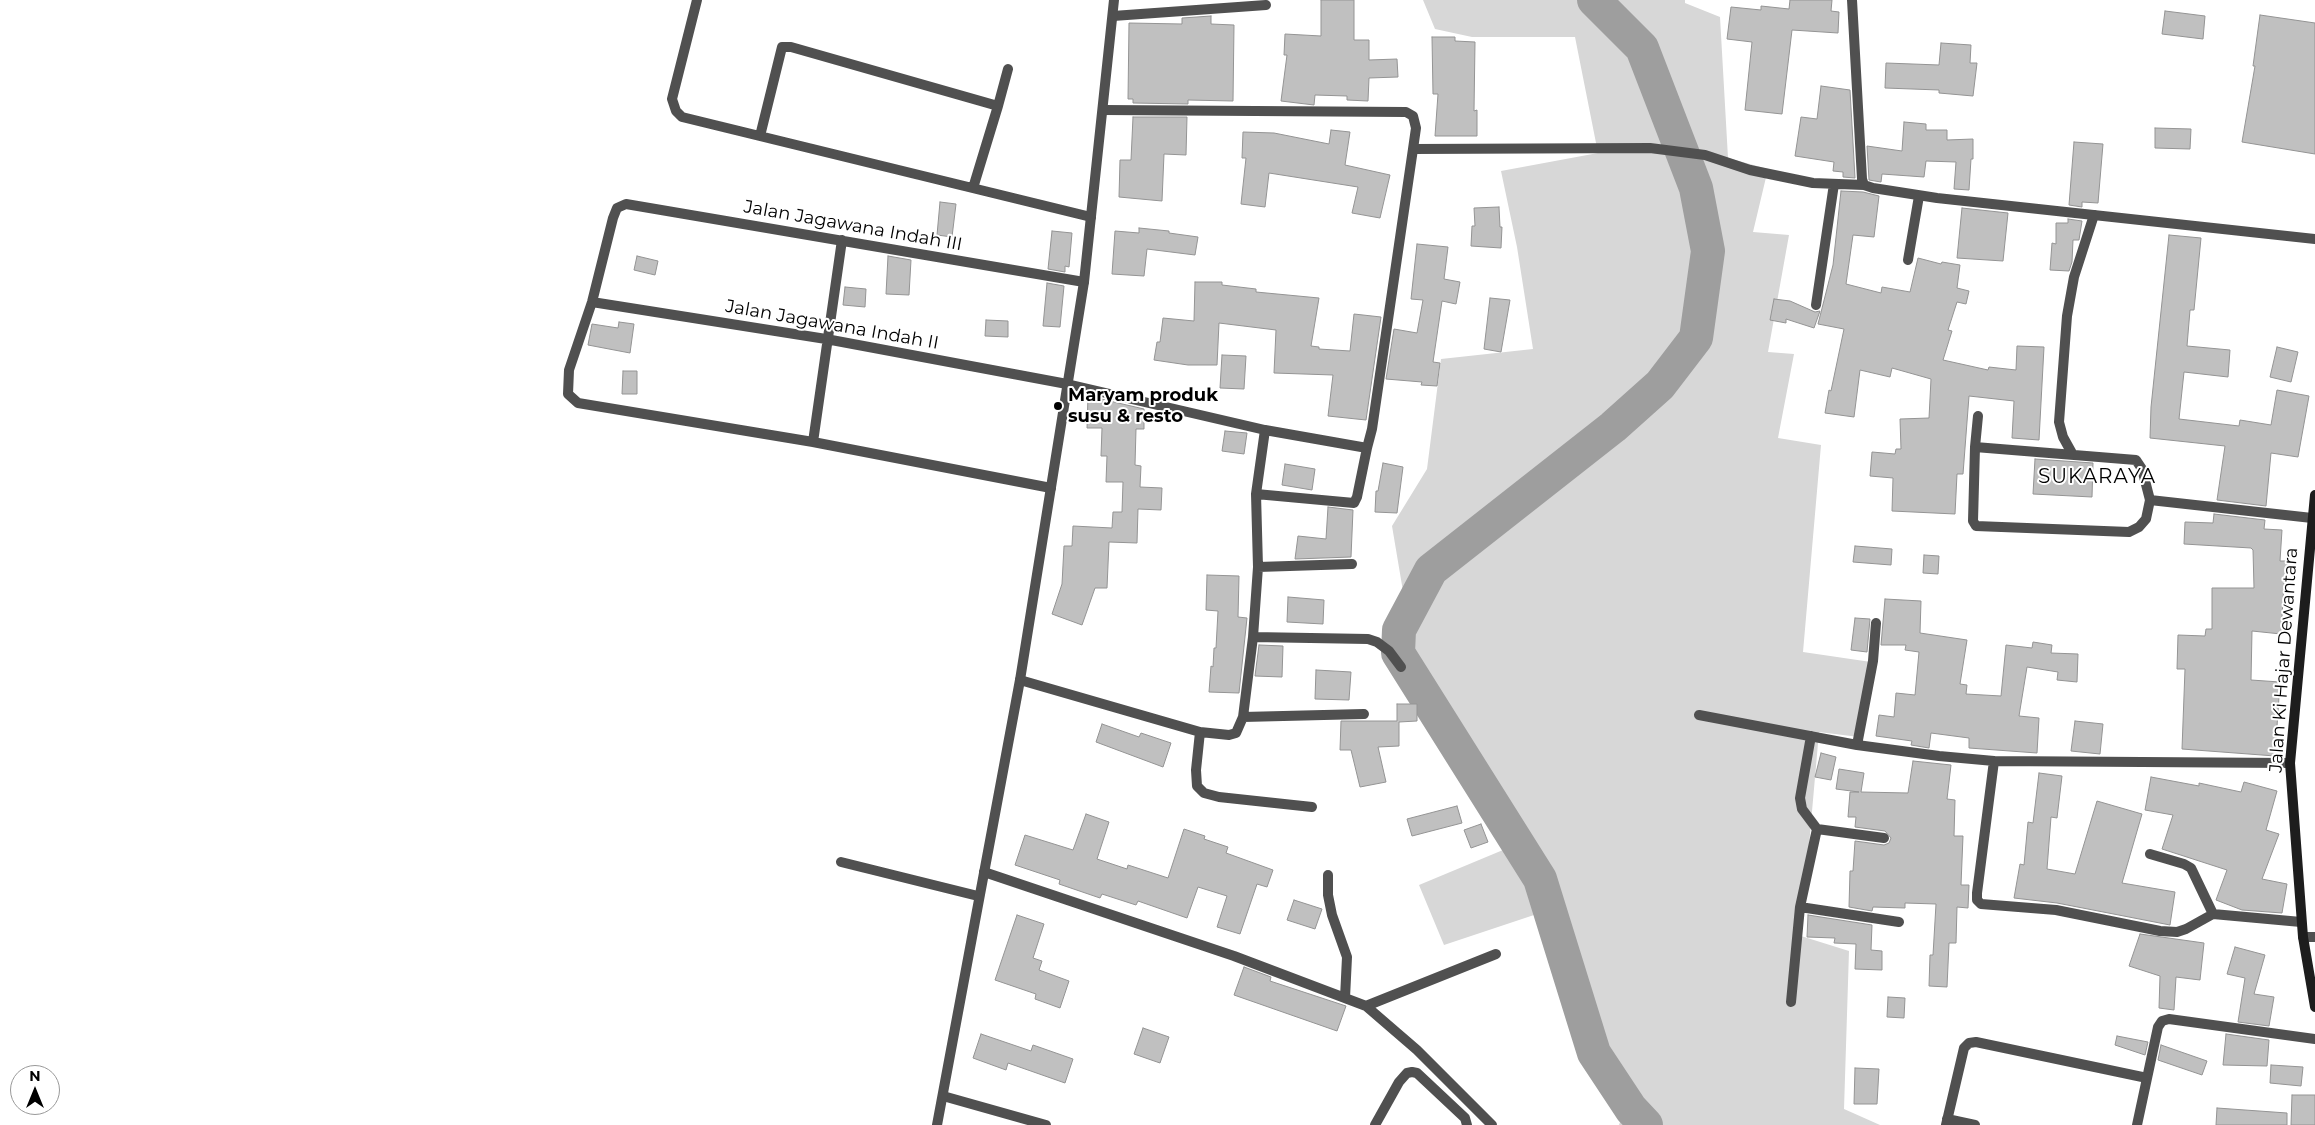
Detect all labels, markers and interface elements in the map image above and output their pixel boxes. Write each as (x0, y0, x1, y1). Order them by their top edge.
street label: Jalan Jagawana Indah III (742, 196, 964, 256)
street label: Jalan Jagawana Indah II (724, 296, 940, 354)
place label: Maryam produk susu & resto (1068, 385, 1218, 428)
marker: Maryam produk susu & resto (1052, 400, 1064, 412)
district label: SUKARAYA (2037, 465, 2157, 489)
street label: Jalan Ki Hajar Dewantara (2265, 547, 2303, 773)
north arrow (10, 1065, 60, 1115)
text: N (29, 1067, 41, 1085)

